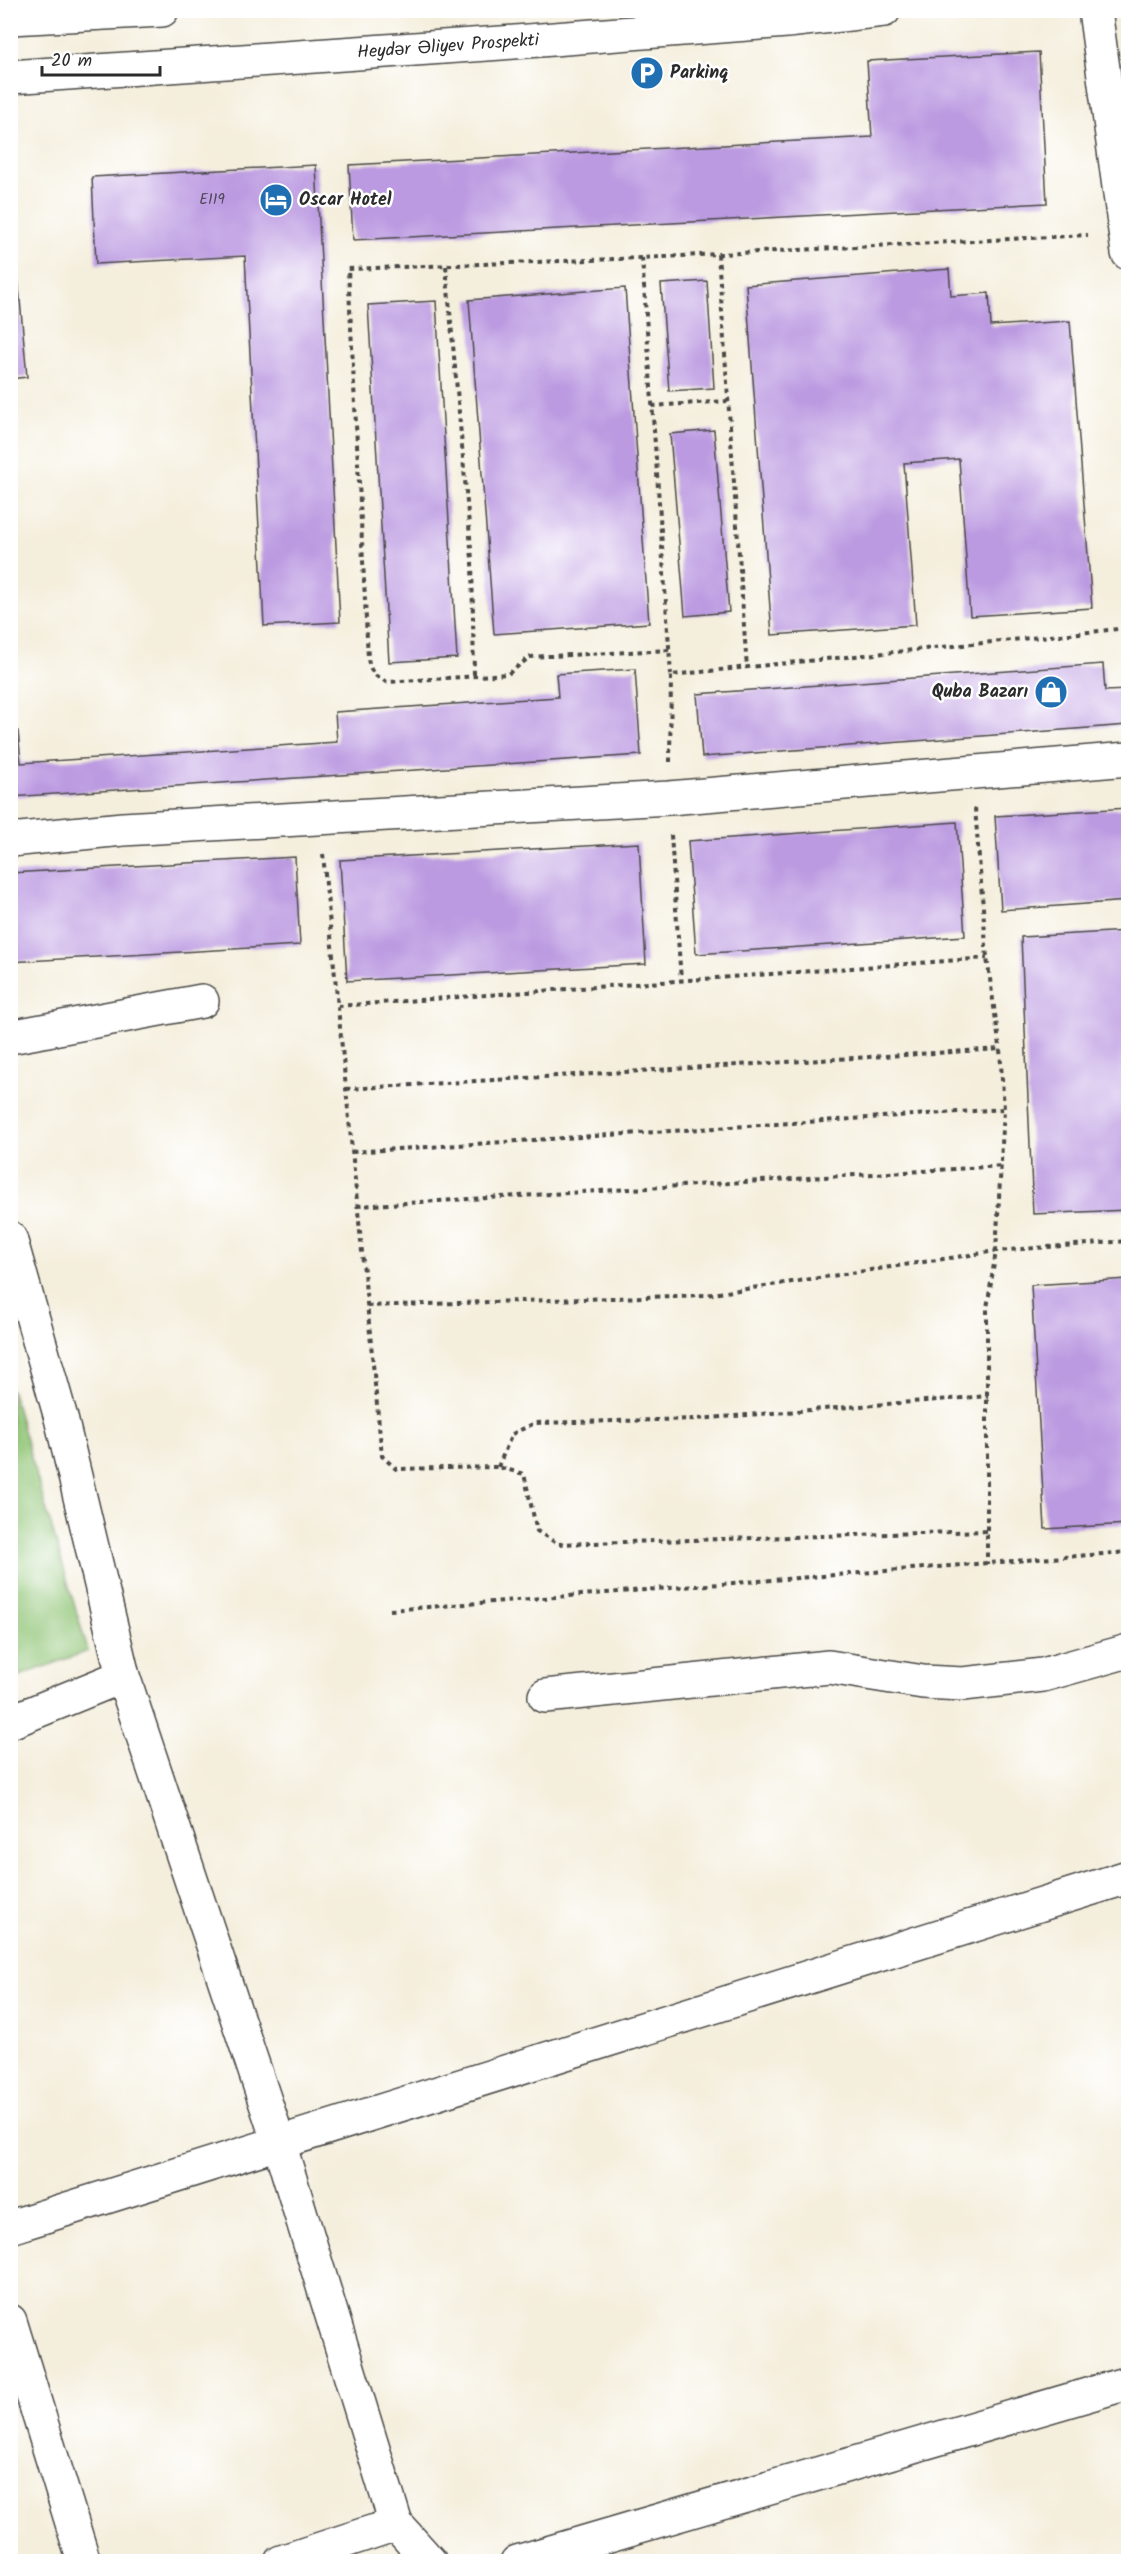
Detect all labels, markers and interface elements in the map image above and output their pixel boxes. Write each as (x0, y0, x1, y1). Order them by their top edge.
street label: Heydər Əliyev Prospekti (356, 26, 541, 68)
scale bar (42, 39, 160, 77)
text: 20 m (51, 47, 92, 76)
parking icon: Parkinq (629, 55, 665, 91)
place label: Parkinq (670, 59, 728, 88)
hotel icon: Oscar Hotel (258, 182, 294, 218)
place label: Oscar Hotel (299, 186, 392, 215)
house number: E119 (199, 188, 225, 212)
shop icon: Quba Bazarı (1033, 674, 1069, 710)
place label: Quba Bazarı (932, 678, 1028, 707)

